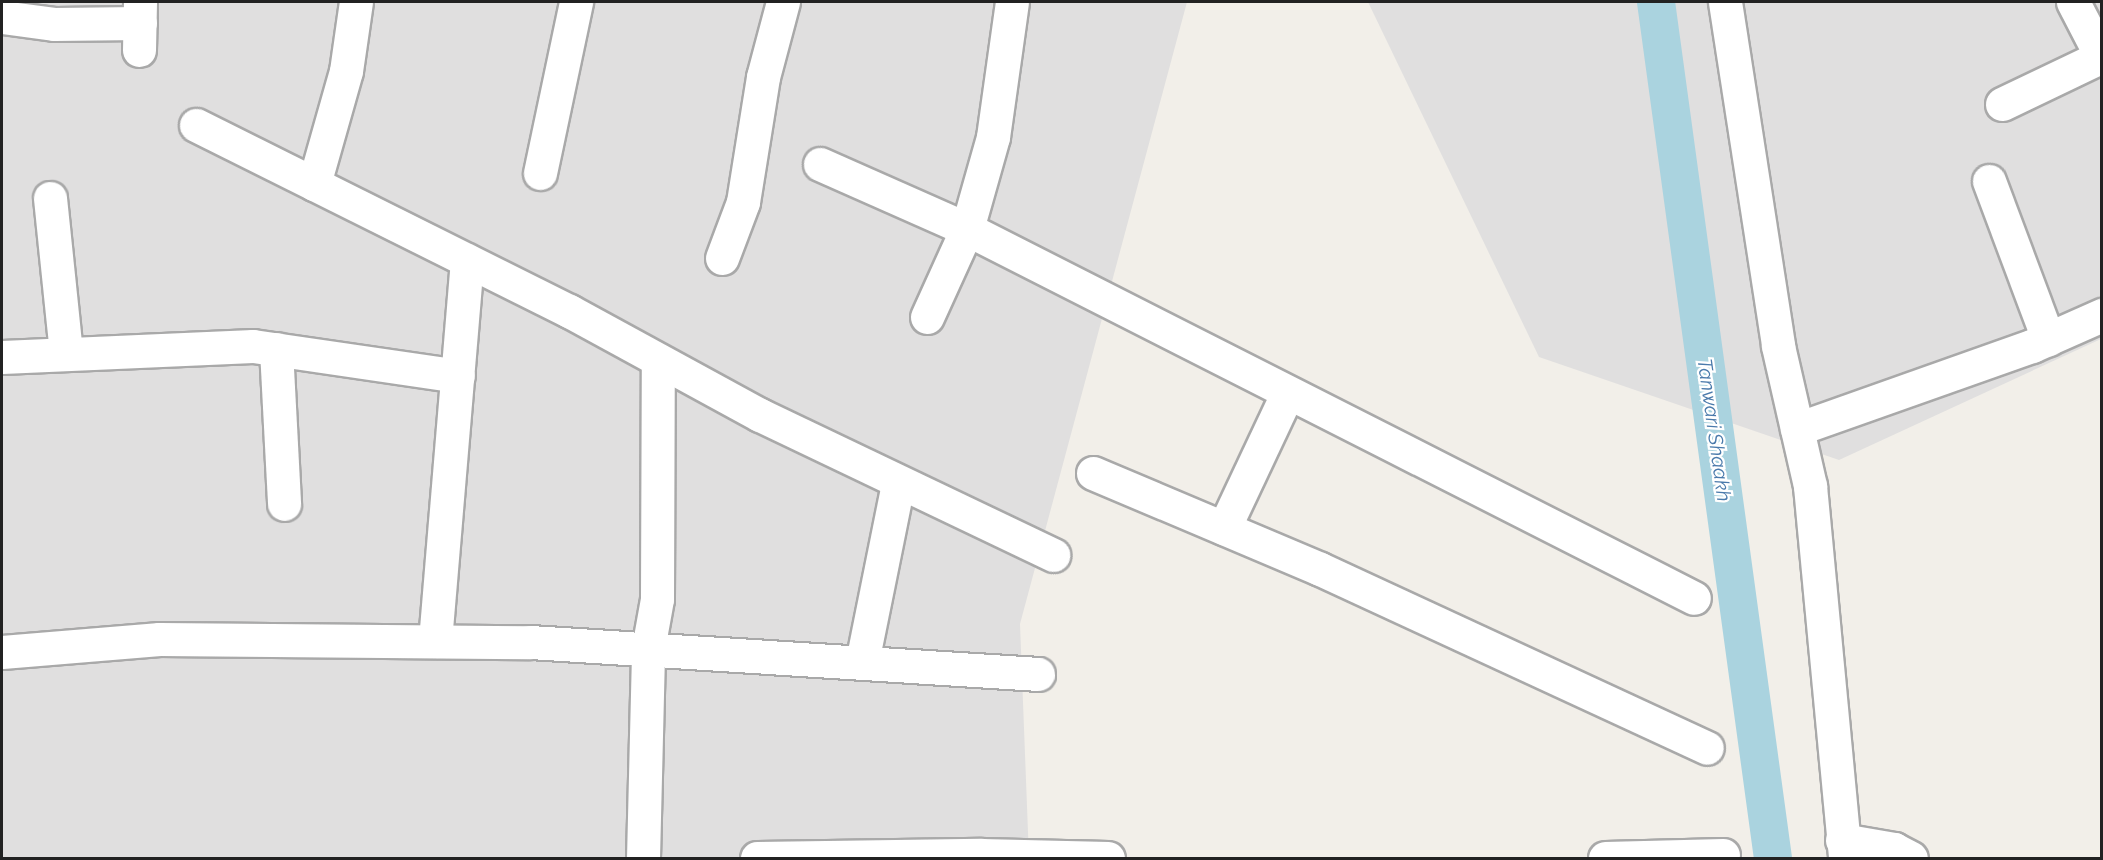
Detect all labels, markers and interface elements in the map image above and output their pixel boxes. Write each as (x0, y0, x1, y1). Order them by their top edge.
water label: Tanwari Shaakh (1692, 357, 1736, 503)

